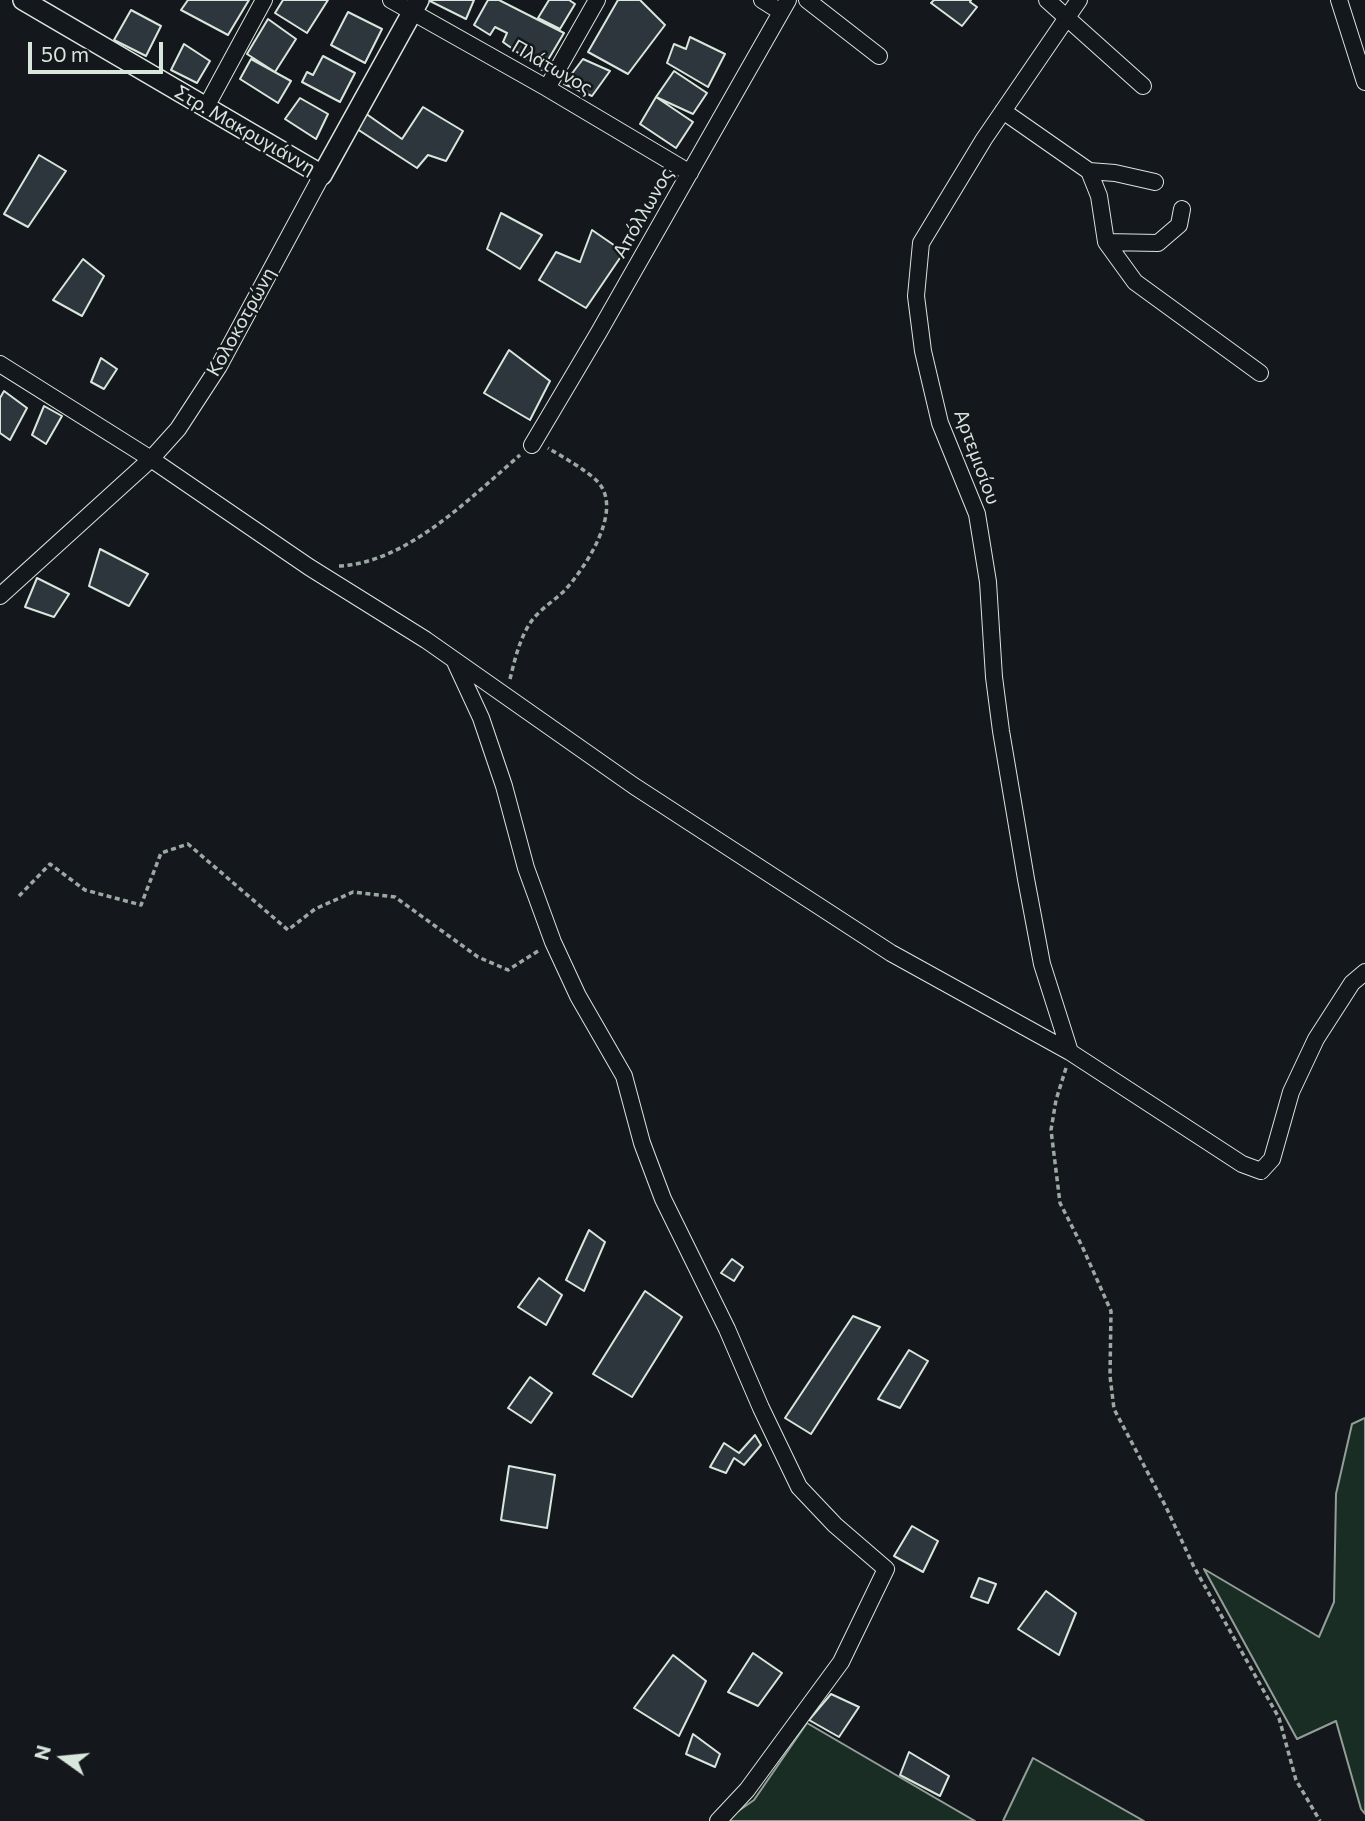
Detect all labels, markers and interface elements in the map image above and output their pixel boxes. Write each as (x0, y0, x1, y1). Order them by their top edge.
scale bar (32, 28, 166, 72)
street label: Πλάτωνος (508, 35, 596, 99)
text: 50 m (41, 41, 89, 66)
street label: Στρ. Μακρυγιάννη (171, 80, 319, 180)
street label: Απόλλωνος (608, 164, 678, 262)
street label: Κολοκοτρώνη (202, 264, 280, 380)
street label: Αρτεμισίου (949, 406, 1005, 508)
north arrow (28, 1723, 98, 1793)
text: N (29, 1743, 55, 1762)

